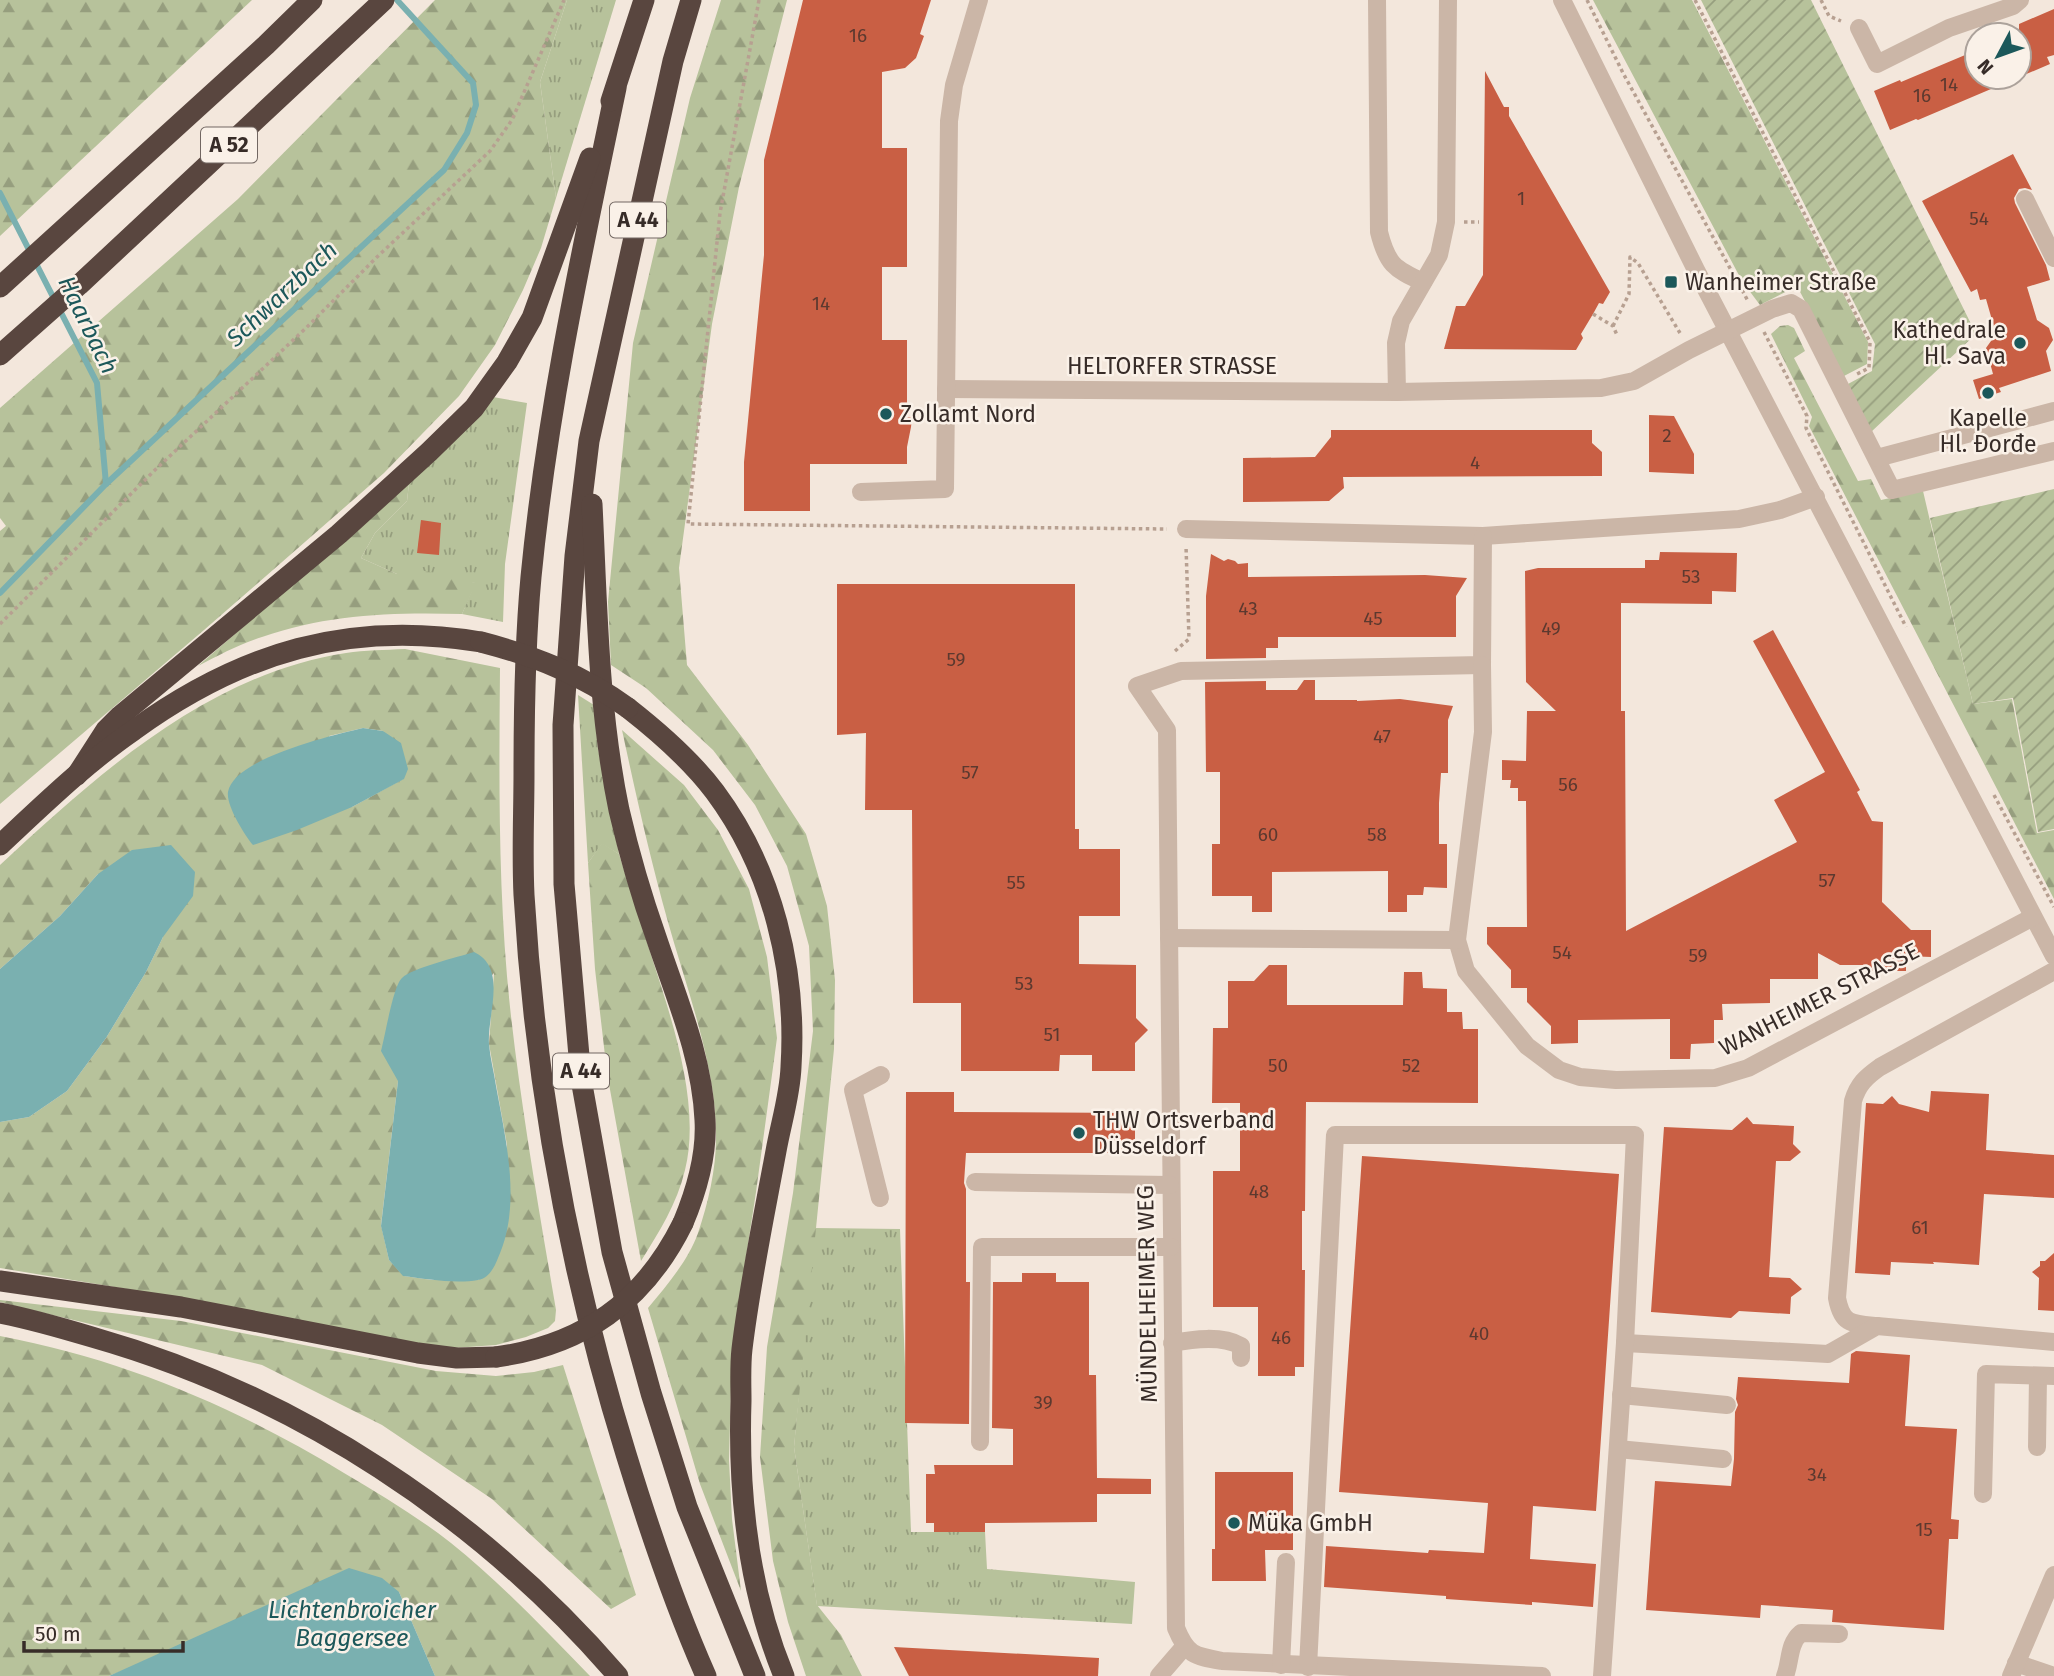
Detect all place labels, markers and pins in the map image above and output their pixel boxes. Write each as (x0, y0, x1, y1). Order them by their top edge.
place label: Wanheimer Straße (1685, 268, 1877, 296)
marker: Wanheimer Straße (1663, 274, 1679, 290)
place label: Kathedrale Hl. Sava (1893, 316, 2006, 370)
marker: Kathedrale Hl. Sava (2012, 335, 2028, 351)
marker: Kapelle Hl. Đorđe (1980, 385, 1996, 401)
place label: Zollamt Nord (900, 400, 1036, 428)
place label: Kapelle Hl. Đorđe (1939, 404, 2037, 458)
marker: Zollamt Nord (878, 406, 894, 422)
place label: THW Ortsverband Düsseldorf (1093, 1106, 1275, 1160)
marker: THW Ortsverband Düsseldorf (1071, 1125, 1087, 1141)
place label: Müka GmbH (1248, 1509, 1373, 1537)
marker: Müka GmbH (1226, 1515, 1242, 1531)

